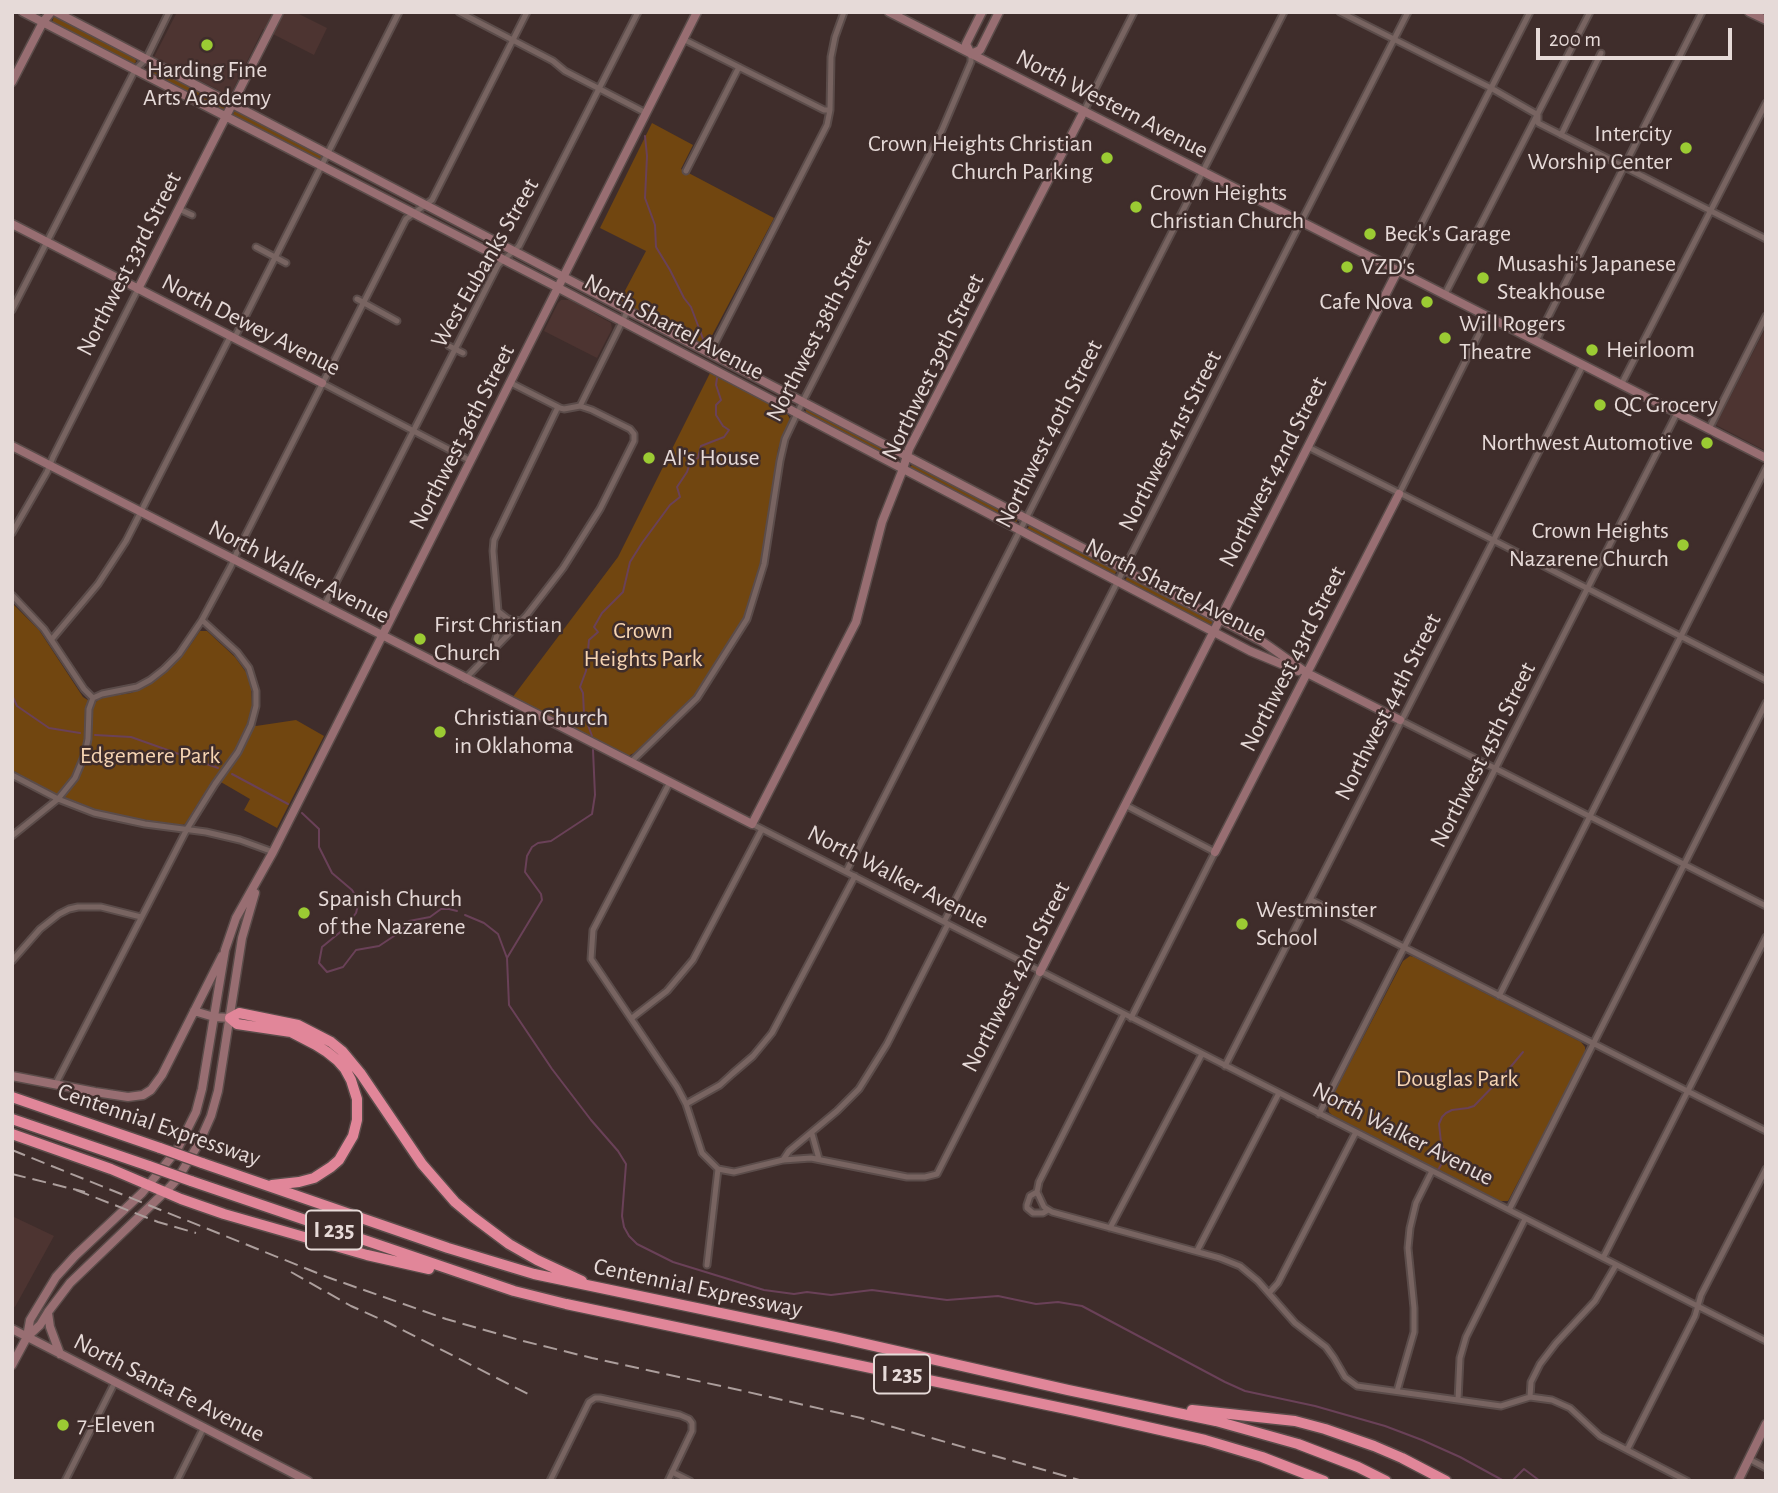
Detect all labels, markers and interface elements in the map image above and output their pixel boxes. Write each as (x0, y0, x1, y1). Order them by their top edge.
scale bar (1540, 14, 1736, 58)
text: 200 m (1549, 29, 1601, 50)
marker: Harding Fine Arts Academy (199, 37, 215, 53)
street label: North Western Avenue (1011, 43, 1213, 165)
place label: Harding Fine Arts Academy (143, 56, 271, 112)
place label: Intercity Worship Center (1527, 120, 1672, 176)
place label: Crown Heights Christian Church Parking (868, 130, 1093, 186)
marker: Intercity Worship Center (1678, 140, 1694, 156)
marker: Crown Heights Christian Church Parking (1099, 150, 1115, 166)
street label: Northwest 33rd Street (70, 167, 188, 361)
street label: West Eubanks Street (425, 173, 545, 353)
place label: Crown Heights Christian Church (1150, 179, 1304, 235)
marker: Crown Heights Christian Church (1128, 199, 1144, 215)
place label: Beck's Garage (1384, 220, 1511, 248)
marker: Beck's Garage (1362, 226, 1378, 242)
street label: Northwest 38th Street (760, 232, 878, 426)
place label: Musashi's Japanese Steakhouse (1497, 250, 1676, 306)
place label: VZD's (1361, 253, 1415, 281)
marker: VZD's (1339, 259, 1355, 275)
street label: North Dewey Avenue (157, 267, 345, 383)
street label: North Shartel Avenue (579, 267, 769, 387)
street label: Northwest 39th Street (875, 269, 991, 465)
marker: Musashi's Japanese Steakhouse (1475, 270, 1491, 286)
place label: Cafe Nova (1320, 288, 1413, 316)
marker: Cafe Nova (1419, 294, 1435, 310)
place label: Will Rogers Theatre (1459, 310, 1566, 366)
marker: Will Rogers Theatre (1437, 330, 1453, 346)
street label: Northwest 40th Street (989, 335, 1109, 533)
place label: Heirloom (1606, 336, 1695, 364)
street label: Northwest 36th Street (403, 340, 521, 534)
marker: Heirloom (1584, 342, 1600, 358)
street label: Northwest 41st Street (1112, 346, 1228, 536)
street label: Northwest 42nd Street (1212, 372, 1334, 572)
place label: QC Grocery (1614, 391, 1718, 419)
marker: QC Grocery (1592, 397, 1608, 413)
place label: Northwest Automotive (1481, 429, 1693, 457)
marker: Northwest Automotive (1699, 435, 1715, 451)
place label: Al's House (663, 444, 760, 472)
marker: Al's House (641, 450, 657, 466)
street label: North Walker Avenue (203, 514, 395, 630)
place label: Crown Heights Nazarene Church (1509, 517, 1669, 573)
street label: North Shartel Avenue (1080, 532, 1272, 648)
marker: Crown Heights Nazarene Church (1675, 537, 1691, 553)
street label: Northwest 43rd Street (1234, 561, 1352, 757)
street label: Northwest 44th Street (1328, 609, 1448, 805)
place label: First Christian Church (434, 611, 562, 667)
park label: Crown Heights Park (584, 617, 702, 673)
marker: First Christian Church (412, 631, 428, 647)
street label: Northwest 45th Street (1424, 657, 1542, 853)
place label: Christian Church in Oklahoma (454, 704, 608, 760)
marker: Christian Church in Oklahoma (432, 724, 448, 740)
park label: Edgemere Park (80, 742, 220, 770)
street label: North Walker Avenue (802, 819, 994, 935)
street label: Northwest 42nd Street (955, 877, 1077, 1077)
place label: Spanish Church of the Nazarene (318, 885, 466, 941)
place label: Westminster School (1256, 896, 1376, 952)
marker: Spanish Church of the Nazarene (296, 905, 312, 921)
marker: Westminster School (1234, 916, 1250, 932)
park label: Douglas Park (1396, 1065, 1518, 1093)
street label: North Walker Avenue (1307, 1076, 1499, 1192)
street label: Centennial Expressway (54, 1077, 264, 1173)
road number: I 235 (306, 1210, 362, 1250)
street label: Centennial Expressway (591, 1252, 805, 1324)
street label: North Santa Fe Avenue (69, 1327, 269, 1449)
road number: I 235 (874, 1354, 930, 1394)
place label: 7-Eleven (77, 1411, 155, 1439)
marker: 7-Eleven (55, 1417, 71, 1433)

